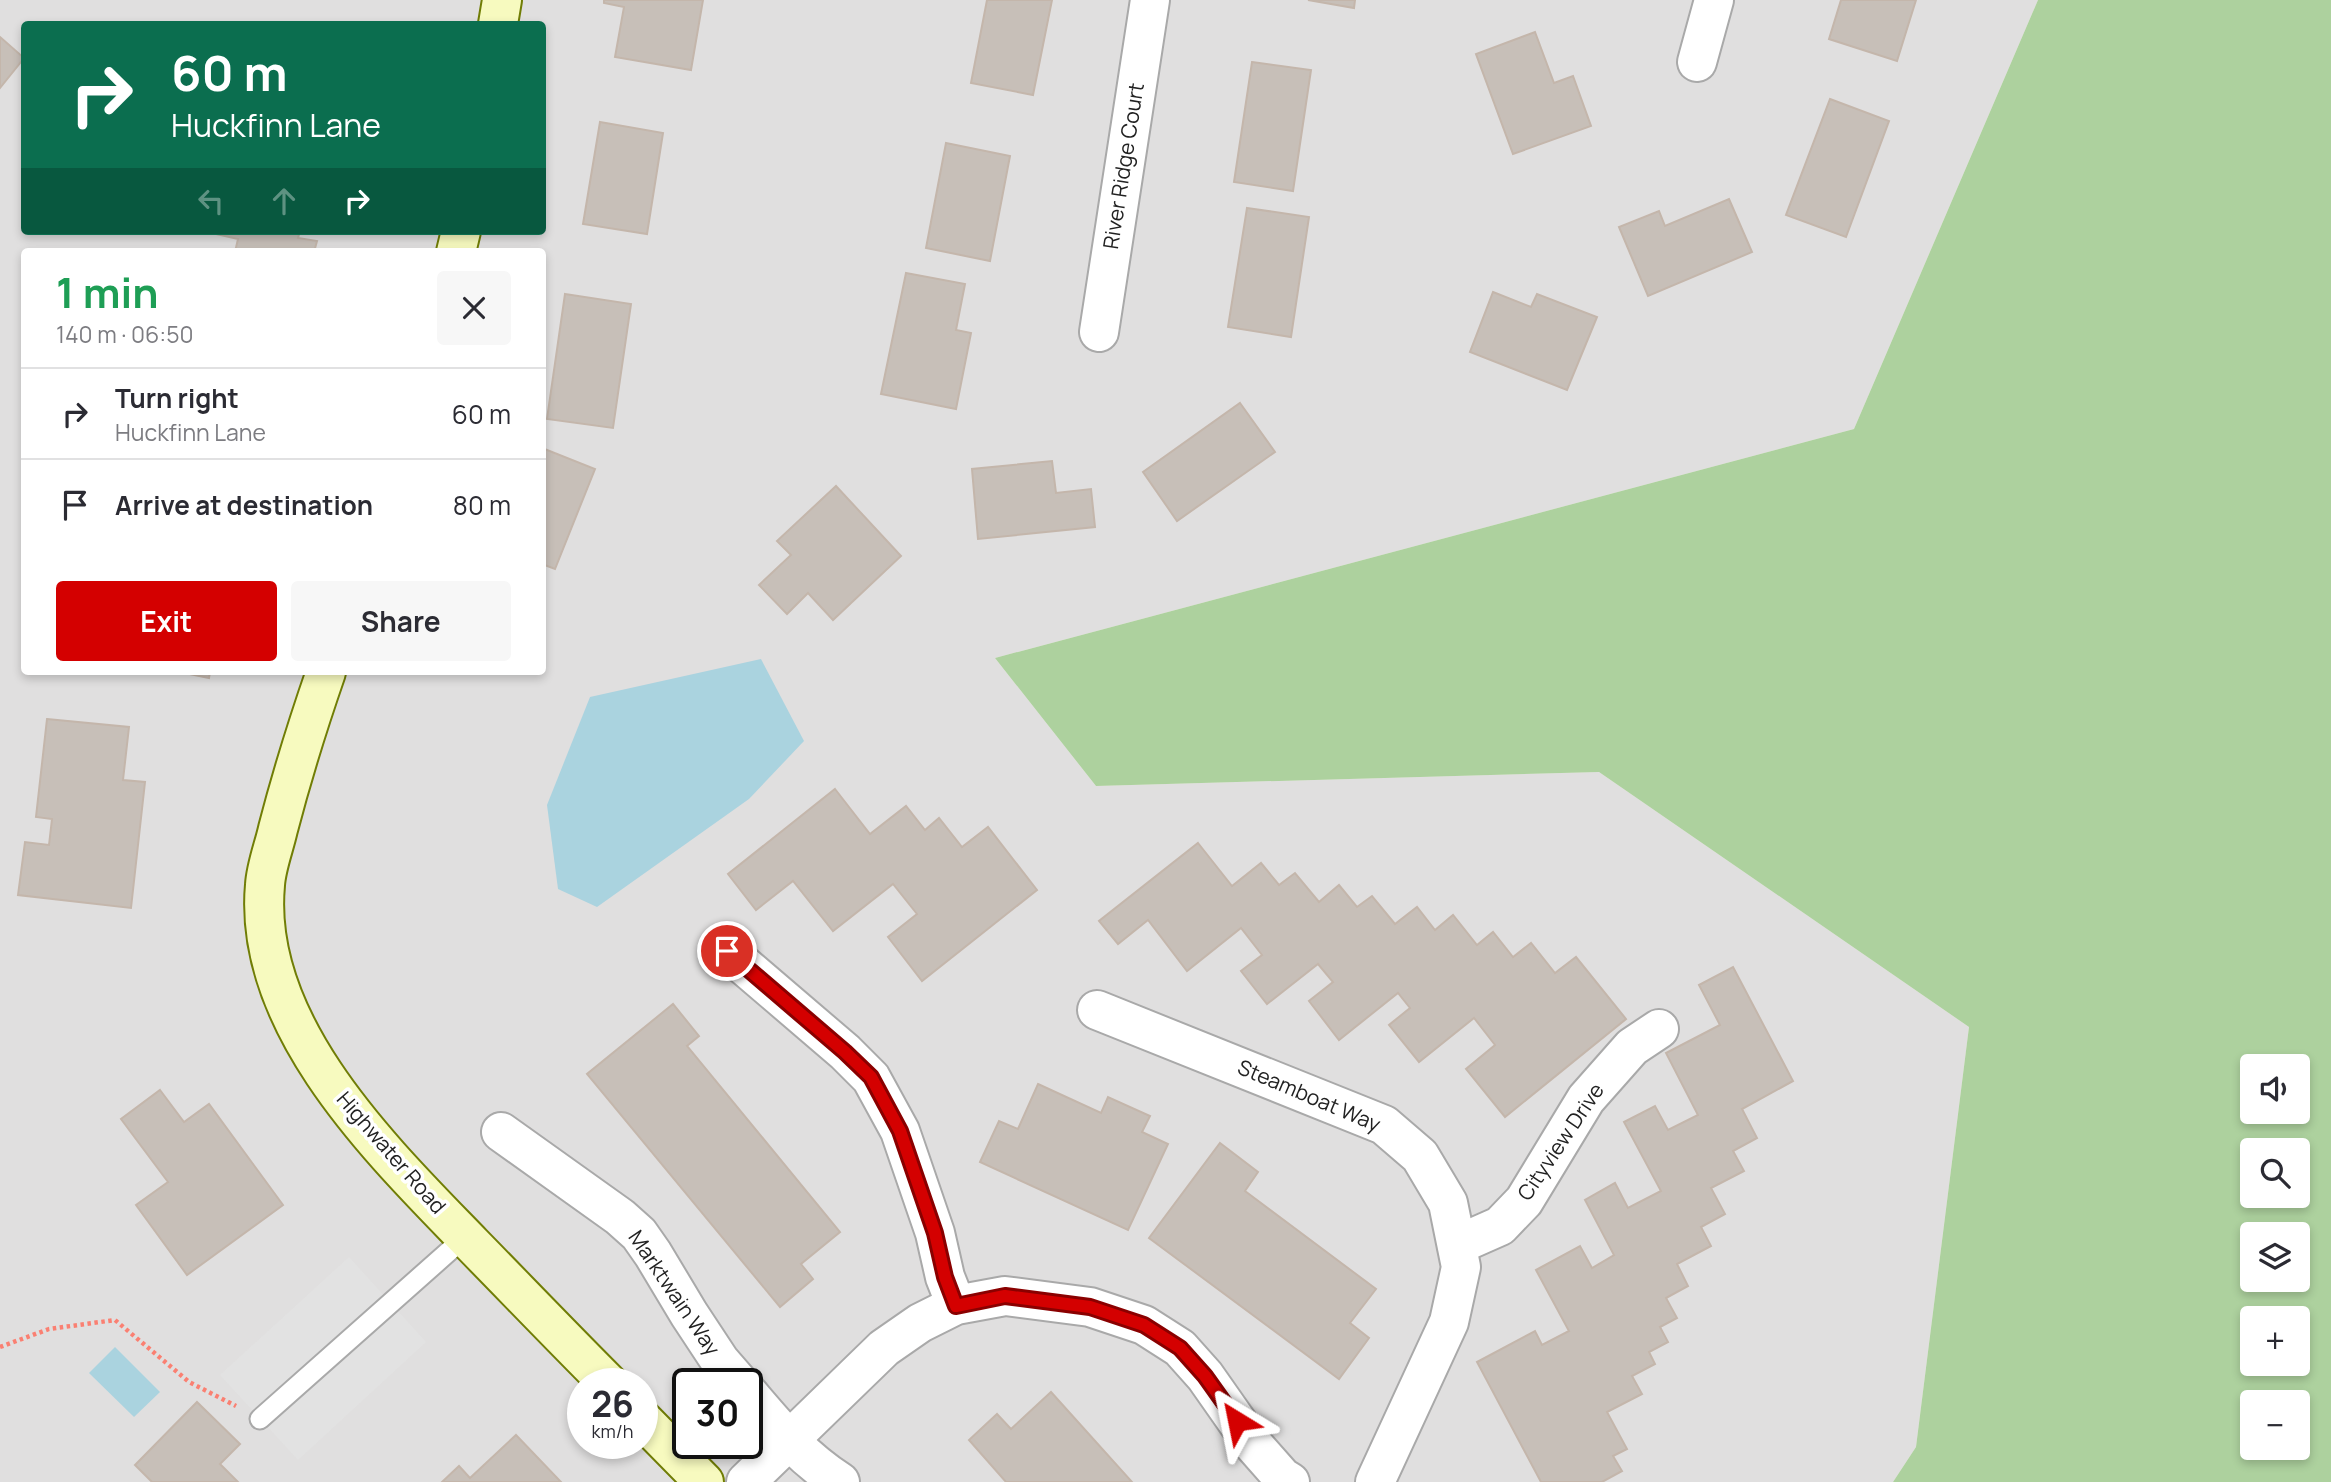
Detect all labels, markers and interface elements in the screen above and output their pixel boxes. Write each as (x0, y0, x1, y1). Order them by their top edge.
text: 60 m (171, 39, 288, 106)
icon: right (56, 49, 147, 140)
street label: River Ridge Court (1096, 81, 1150, 251)
text: Huckfinn Lane (171, 103, 381, 147)
icon: left (192, 182, 230, 220)
icon: ahead (265, 182, 303, 220)
icon: right (338, 182, 376, 220)
text: 1 min (56, 263, 159, 321)
button: close (437, 271, 511, 345)
text: 140 m · 06:50 (56, 318, 194, 350)
text: Turn right (115, 380, 239, 416)
icon: right (56, 395, 94, 433)
text: 60 m (452, 396, 511, 432)
text: Huckfinn Lane (115, 416, 266, 448)
icon: arrive (56, 486, 94, 524)
text: Arrive at destination (115, 487, 373, 523)
text: 80 m (453, 487, 511, 523)
button: Exit (56, 581, 277, 661)
button: Share (291, 581, 511, 661)
pin (697, 921, 757, 981)
icon: arrive (708, 932, 746, 970)
street label: Steamboat Way (1234, 1052, 1385, 1138)
map controls (2240, 1054, 2310, 1460)
button: sound (2240, 1054, 2310, 1124)
street label: Cityview Drive (1511, 1077, 1610, 1206)
street label: Highwater Road (331, 1085, 453, 1219)
button: search (2240, 1138, 2310, 1208)
button: layers (2240, 1222, 2310, 1292)
street label: Marktwain Way (623, 1224, 727, 1360)
button: + (2240, 1306, 2310, 1376)
speed limit sign: 30 (672, 1368, 763, 1459)
text: 26 (591, 1380, 634, 1428)
position arrow (1200, 1384, 1274, 1458)
button: − (2240, 1390, 2310, 1460)
text: km/h (592, 1419, 633, 1443)

